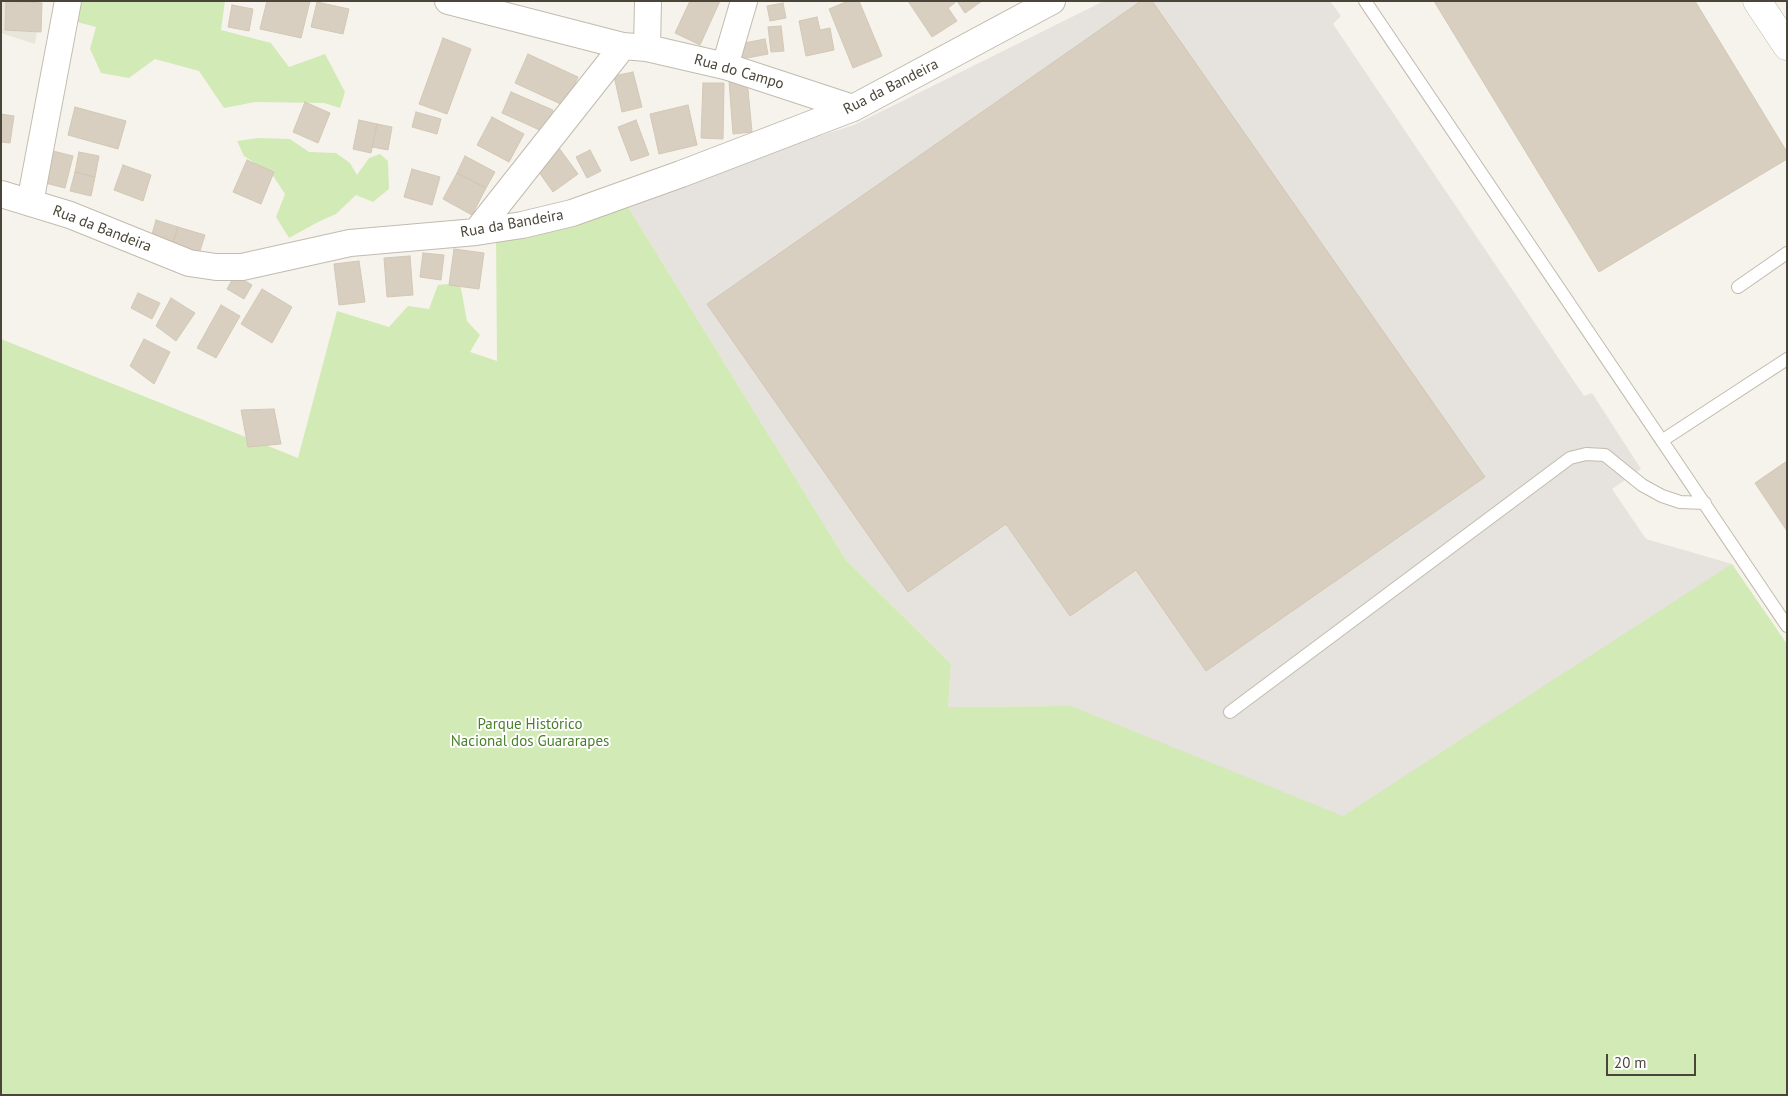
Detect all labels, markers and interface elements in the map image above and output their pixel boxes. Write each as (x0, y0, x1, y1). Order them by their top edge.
street label: Rua do Campo (692, 51, 786, 93)
street label: Rua da Bandeira (840, 55, 942, 119)
street label: Rua da Bandeira (50, 202, 154, 256)
street label: Rua da Bandeira (459, 206, 565, 242)
park label: Parque Histórico Nacional dos Guararapes (451, 716, 609, 751)
scale bar (1608, 1044, 1698, 1076)
text: 20 m (1614, 1053, 1647, 1072)

